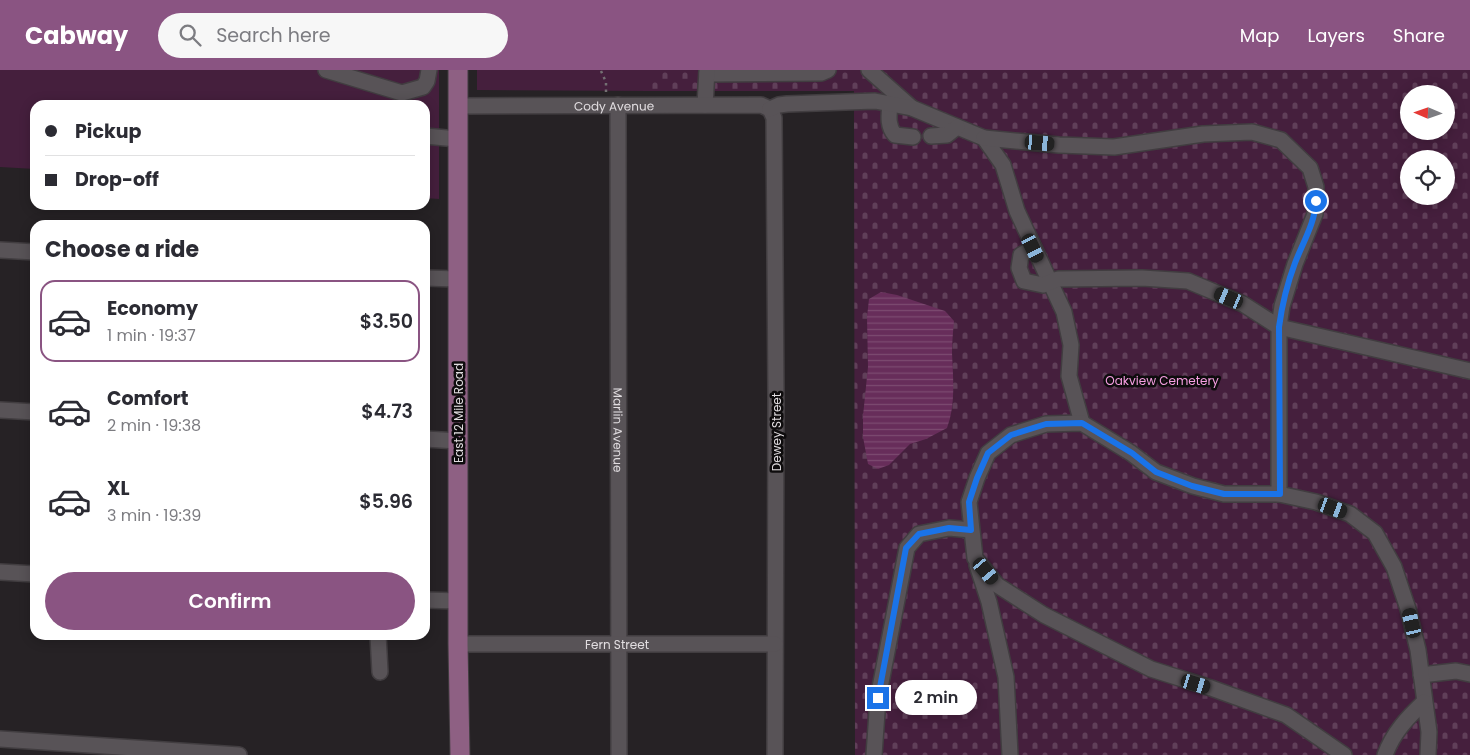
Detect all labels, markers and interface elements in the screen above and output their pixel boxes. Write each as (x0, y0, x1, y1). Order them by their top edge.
search box (158, 13, 508, 58)
text: Cabway (25, 19, 128, 52)
icon: search (176, 21, 204, 49)
text: Search here (216, 22, 331, 49)
text: Map (1240, 23, 1280, 48)
text: Layers (1308, 23, 1365, 48)
text: Share (1393, 23, 1445, 48)
north arrow (1400, 85, 1455, 140)
map controls (1400, 85, 1455, 205)
street label: Cody Avenue (574, 97, 654, 114)
text: Pickup (75, 118, 141, 145)
car (1024, 134, 1055, 152)
button: locate (1400, 150, 1455, 205)
text: Drop-off (75, 166, 159, 193)
route start (1305, 190, 1327, 212)
car (1019, 231, 1046, 265)
text: Choose a ride (45, 234, 199, 265)
car (1212, 285, 1245, 311)
text: Economy (107, 295, 198, 322)
icon: car (47, 299, 92, 344)
text: $3.50 (360, 308, 413, 335)
text: 1 min · 19:37 (107, 324, 196, 347)
street label: East 12 Mile Road (450, 363, 467, 463)
park label: Oakview Cemetery (1105, 372, 1219, 389)
text: Comfort (107, 385, 189, 412)
street label: Marlin Avenue (610, 388, 627, 472)
icon: car (47, 389, 92, 434)
street label: Dewey Street (768, 393, 785, 471)
text: $4.73 (361, 398, 413, 425)
text: 2 min · 19:38 (107, 414, 201, 437)
text: XL (107, 475, 130, 502)
icon: car (47, 479, 92, 524)
text: $5.96 (359, 488, 413, 515)
car (1316, 496, 1349, 520)
text: 3 min · 19:39 (107, 504, 201, 527)
car (970, 555, 1001, 587)
button: Confirm (45, 572, 415, 630)
car (1401, 607, 1422, 639)
street label: Fern Street (585, 636, 649, 653)
car (1179, 672, 1212, 696)
callout: 2 min (896, 680, 978, 716)
text: 2 min (914, 686, 958, 709)
route end (867, 687, 889, 709)

